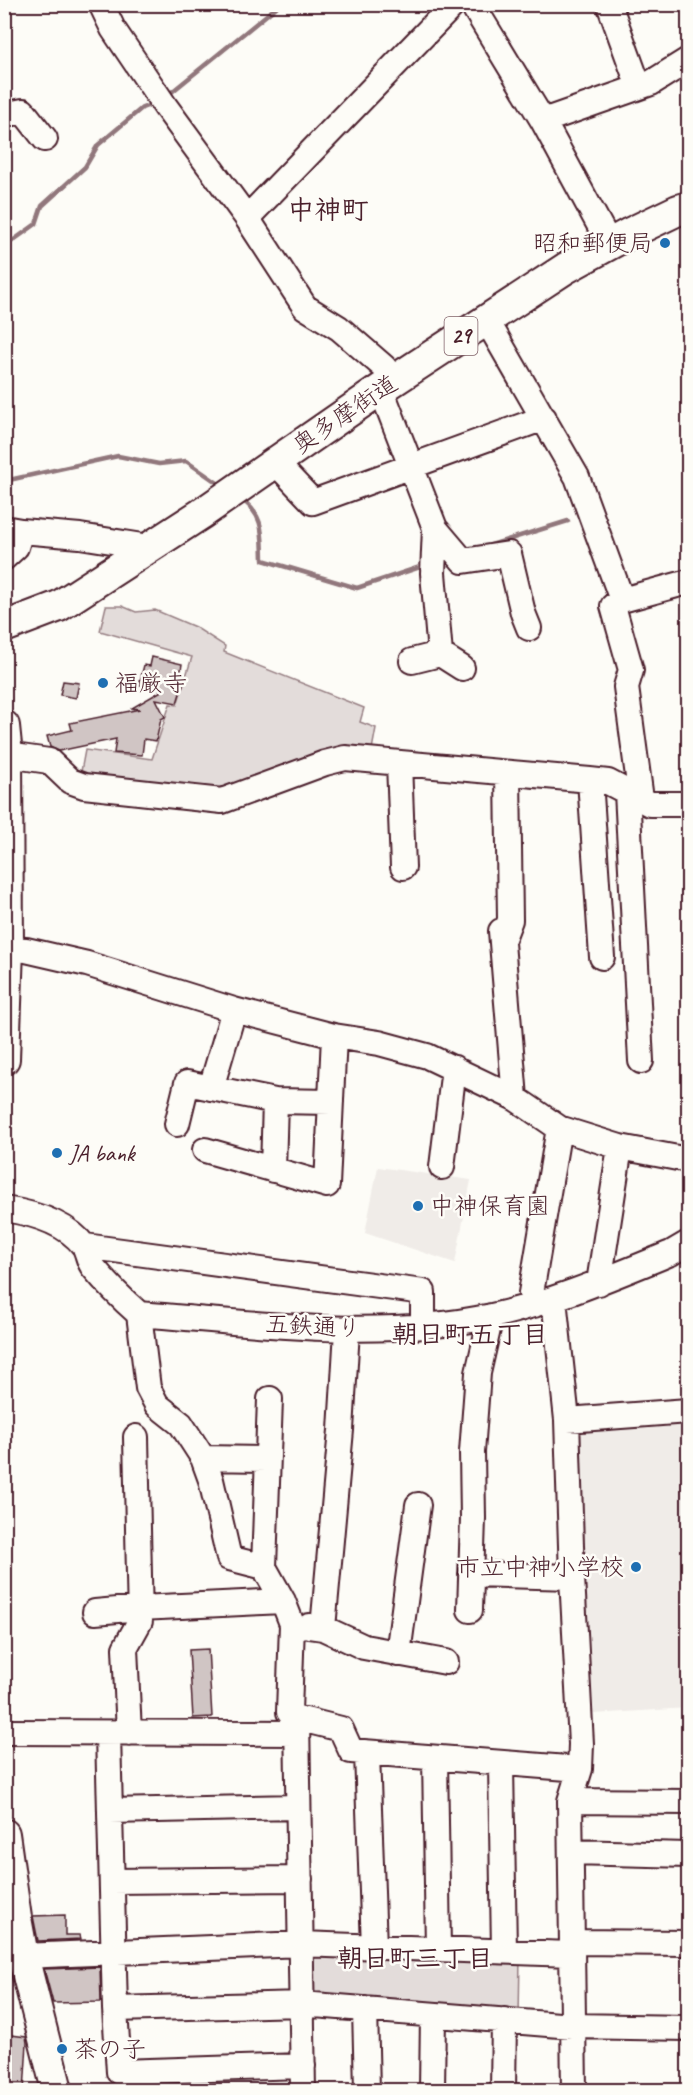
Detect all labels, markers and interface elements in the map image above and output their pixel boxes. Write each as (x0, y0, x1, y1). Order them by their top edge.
district label: 中神町 (288, 193, 369, 227)
place label: 昭和郵便局 (533, 228, 653, 258)
marker: 昭和郵便局 (658, 236, 672, 250)
road number: 29 (444, 317, 478, 355)
street label: 奥多摩街道 (287, 368, 403, 460)
place label: 福厳寺 (115, 668, 187, 698)
marker: 福厳寺 (96, 676, 110, 690)
place label: JA bank (68, 1138, 137, 1168)
marker: JA bank (50, 1146, 64, 1160)
place label: 中神保育園 (430, 1191, 550, 1221)
marker: 中神保育園 (411, 1199, 425, 1213)
street label: 五鉄通り (264, 1309, 362, 1343)
district label: 朝日町五丁目 (392, 1318, 548, 1351)
place label: 市立中神小学校 (456, 1552, 624, 1582)
marker: 市立中神小学校 (629, 1560, 643, 1574)
district label: 朝日町三丁目 (337, 1942, 493, 1975)
place label: 茶の子 (74, 2034, 146, 2064)
marker: 茶の子 (55, 2042, 69, 2056)

